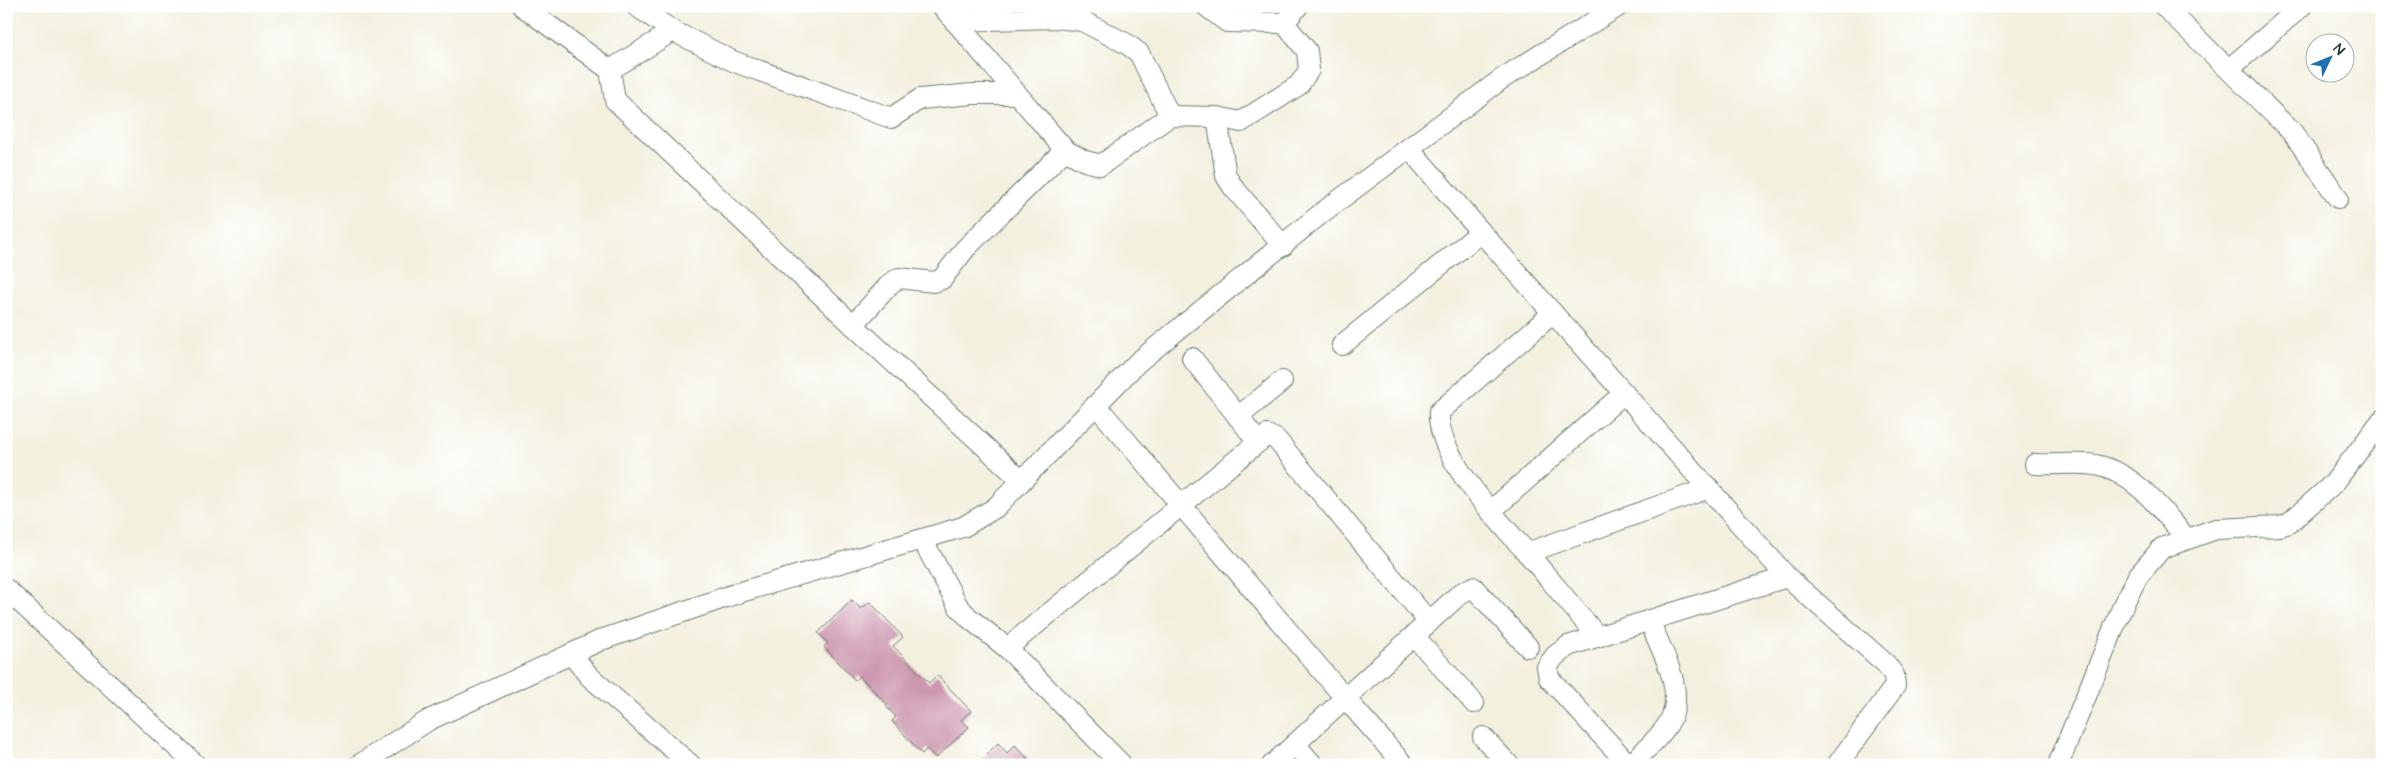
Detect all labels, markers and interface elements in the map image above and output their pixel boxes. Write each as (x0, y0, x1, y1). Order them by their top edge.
north arrow (2306, 32, 2356, 82)
text: N (2328, 40, 2349, 60)

